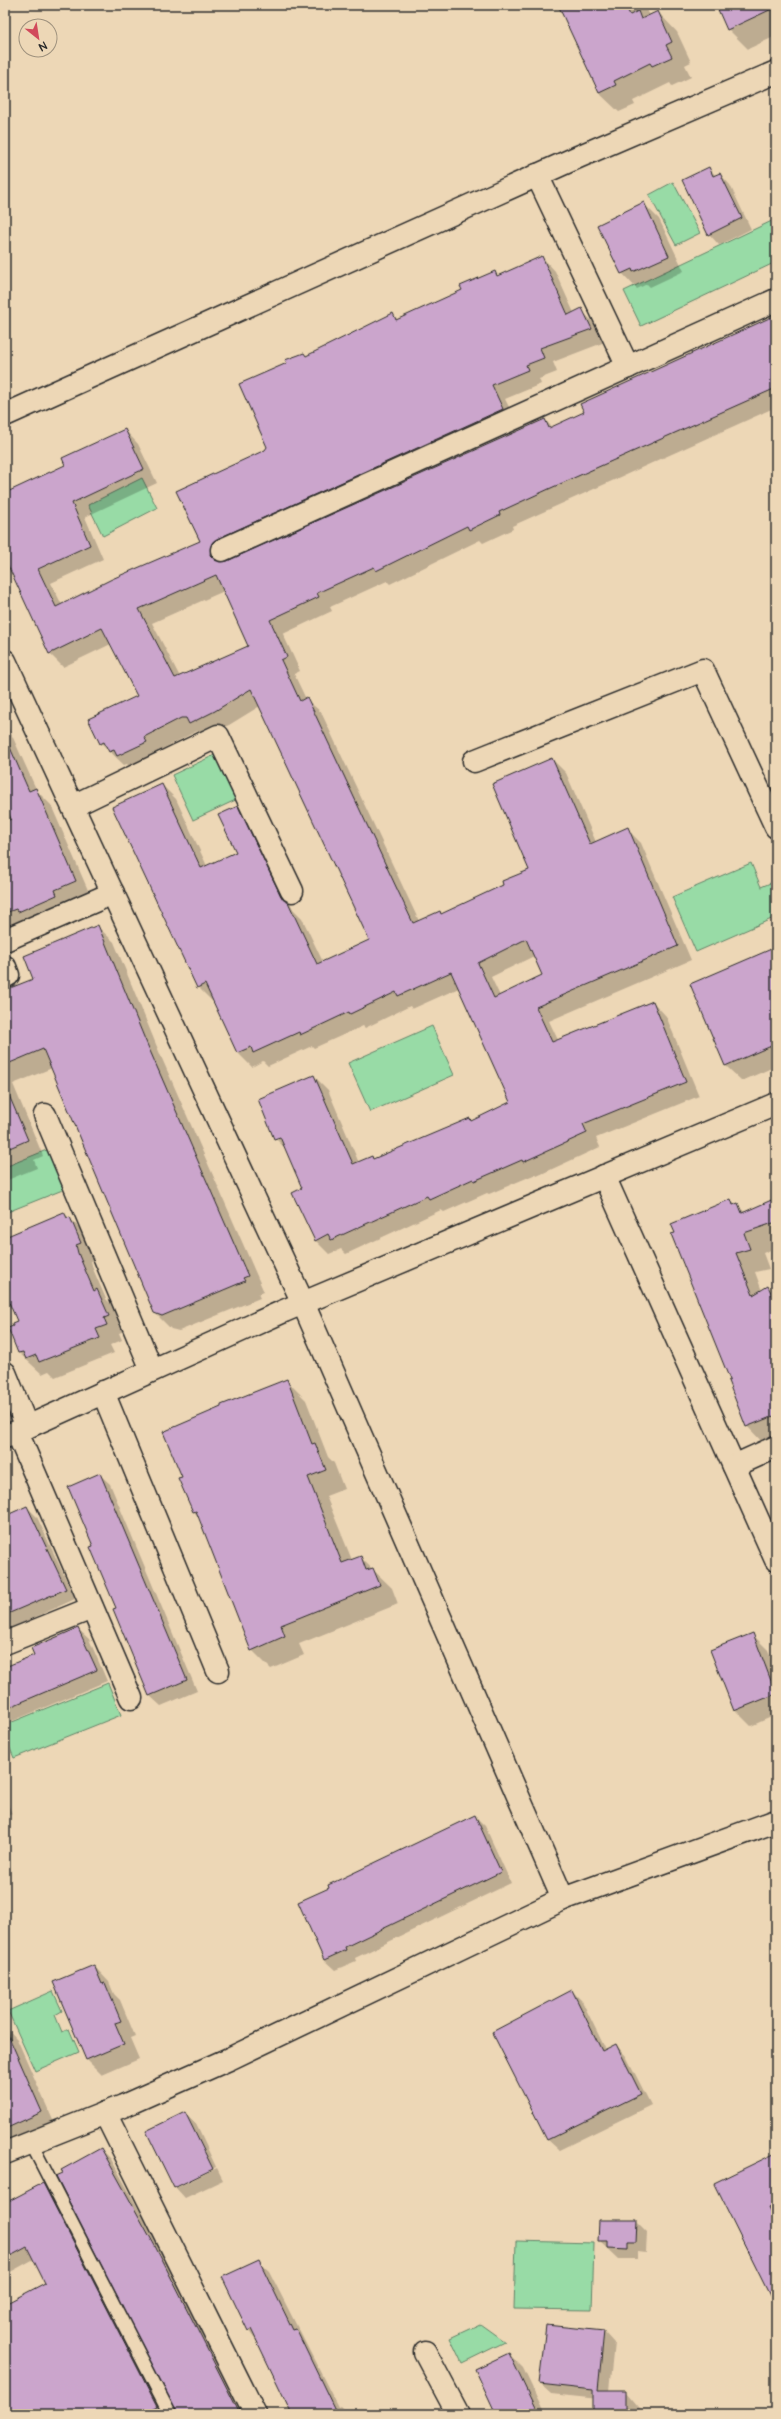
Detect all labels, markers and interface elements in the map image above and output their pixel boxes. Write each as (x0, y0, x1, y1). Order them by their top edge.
north arrow (18, 18, 58, 58)
text: N (36, 38, 49, 54)

